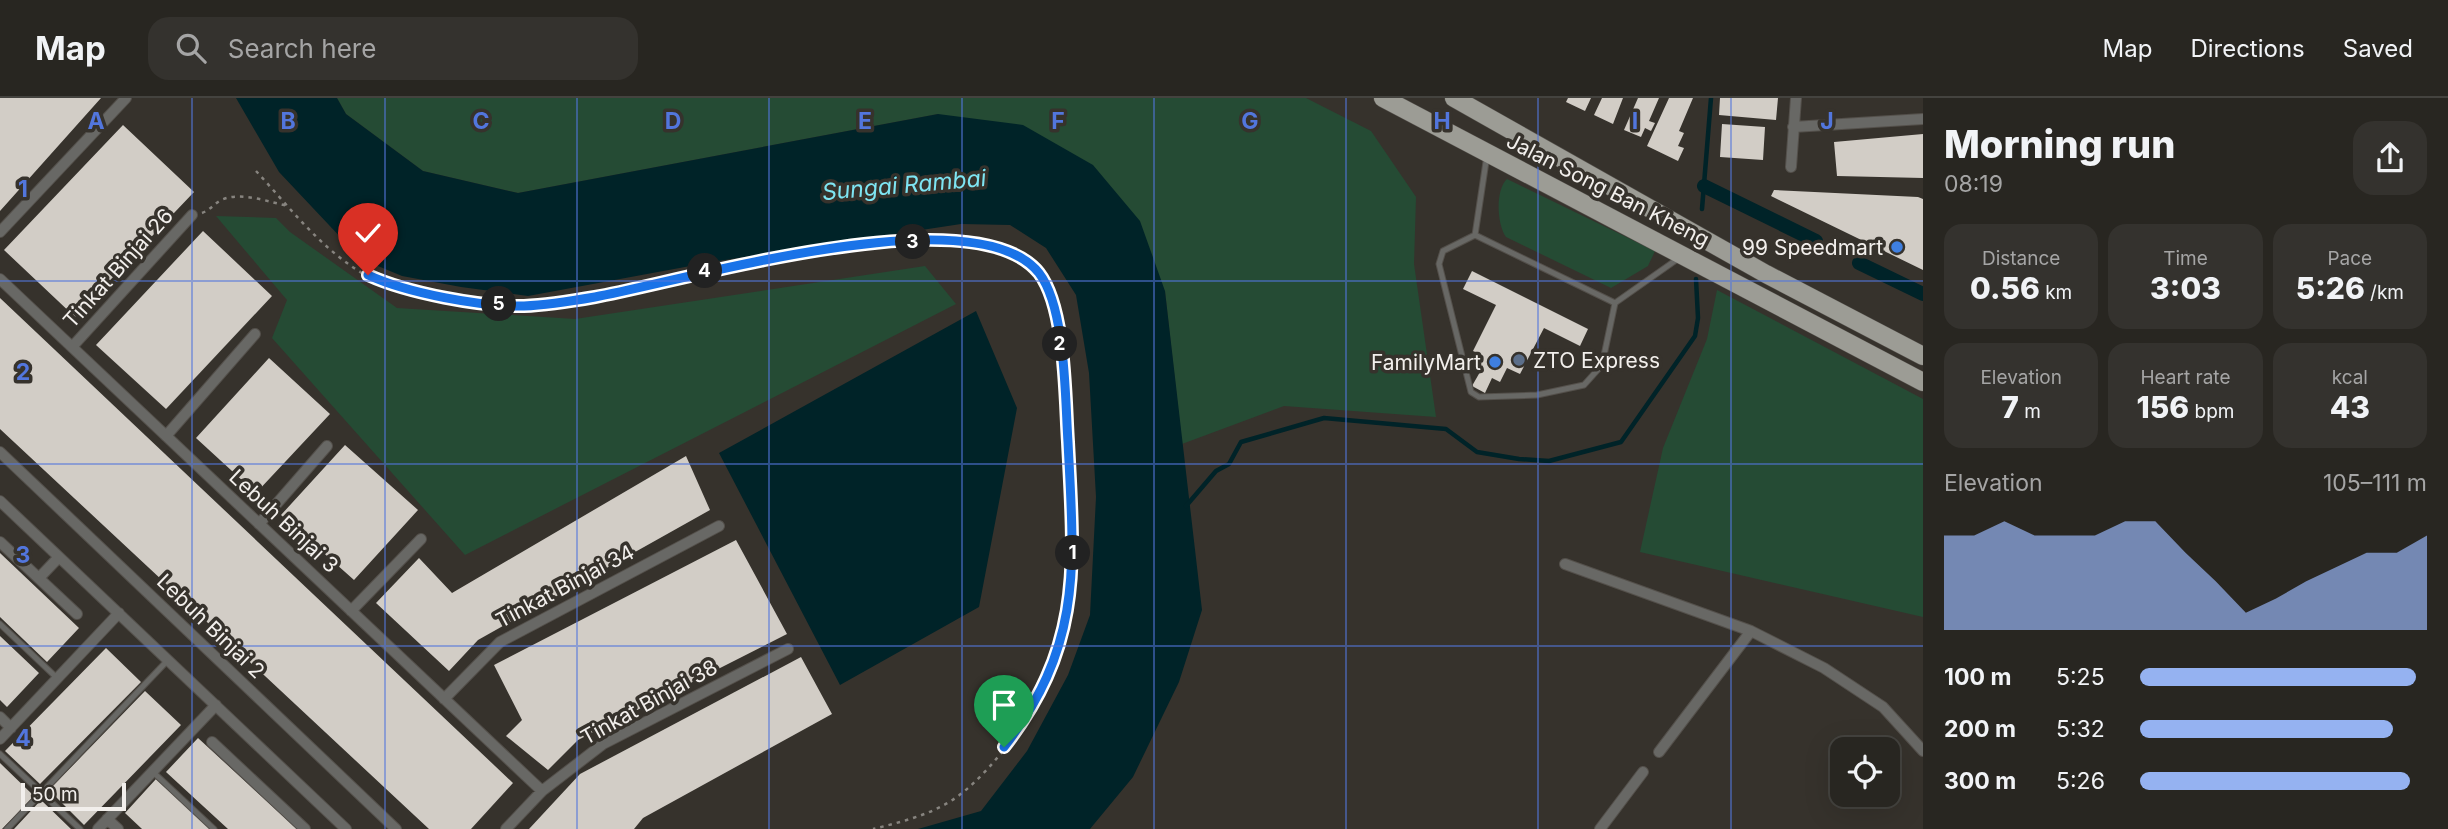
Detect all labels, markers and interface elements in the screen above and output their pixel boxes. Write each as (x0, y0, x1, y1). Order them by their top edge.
search box (148, 17, 638, 80)
text: Map (35, 28, 106, 68)
icon: search (172, 29, 210, 67)
text: Search here (228, 33, 376, 64)
text: Map (2103, 34, 2152, 63)
text: Directions (2190, 34, 2305, 63)
text: Saved (2343, 34, 2413, 63)
text: A (87, 107, 105, 135)
text: B (280, 107, 296, 135)
text: C (472, 107, 490, 135)
text: D (665, 107, 681, 135)
text: E (858, 107, 872, 135)
text: F (1051, 107, 1065, 135)
text: G (1241, 107, 1259, 135)
text: H (1433, 107, 1451, 135)
text: I (1632, 107, 1638, 135)
text: J (1820, 107, 1834, 135)
text: Morning run (1944, 121, 2175, 167)
button: share (2353, 121, 2427, 195)
street label: Jalan Song Ban Kheng (1502, 128, 1714, 252)
water label: Sungai Rambai (821, 164, 988, 206)
text: 08:19 (1944, 170, 2003, 198)
text: 1 (18, 175, 28, 203)
street label: Tinkat Binjai 26 (58, 203, 178, 333)
pin (338, 203, 398, 275)
icon: check (349, 214, 387, 252)
pin: 3 (895, 225, 930, 260)
text: 3 (906, 230, 919, 253)
place label: 99 Speedmart (1742, 235, 1883, 260)
marker: 99 Speedmart (1889, 239, 1905, 255)
text: Distance (1982, 247, 2060, 270)
text: Time (2163, 247, 2208, 270)
text: Pace (2327, 247, 2372, 270)
pin: 4 (688, 254, 722, 288)
text: 4 (698, 259, 711, 282)
text: 0.56 (1970, 270, 2040, 306)
text: 3:03 (2150, 270, 2221, 306)
text: 5:26 (2296, 270, 2365, 306)
text: km (2040, 281, 2072, 304)
text: /km (2365, 281, 2404, 304)
pin: 5 (482, 286, 516, 322)
text: 5 (492, 292, 505, 315)
pin: 2 (1042, 327, 1078, 362)
text: 2 (1054, 332, 1065, 355)
place label: ZTO Express (1533, 348, 1660, 373)
place label: FamilyMart (1371, 350, 1481, 375)
marker: ZTO Express (1511, 352, 1527, 368)
marker: FamilyMart (1487, 354, 1503, 370)
text: 2 (16, 358, 30, 386)
text: Elevation (1980, 366, 2062, 389)
text: Heart rate (2140, 366, 2230, 389)
text: kcal (2332, 366, 2368, 389)
text: 7 (2001, 389, 2019, 425)
text: 156 (2137, 389, 2189, 425)
text: 43 (2330, 389, 2370, 425)
text: m (2019, 400, 2041, 423)
text: bpm (2189, 400, 2234, 423)
street label: Lebuh Binjai 3 (224, 464, 344, 578)
text: Elevation (1944, 469, 2043, 497)
text: 105–111 m (2323, 469, 2427, 497)
pin: 1 (1056, 536, 1090, 570)
street label: Tinkat Binjai 34 (492, 539, 638, 633)
text: 3 (16, 541, 30, 569)
text: 1 (1068, 541, 1077, 564)
street label: Lebuh Binjai 2 (152, 569, 270, 683)
street label: Tinkat Binjai 38 (576, 654, 722, 750)
text: 100 m (1944, 663, 2011, 691)
text: 5:25 (2056, 663, 2105, 691)
pin (974, 675, 1034, 747)
icon: arrive (985, 686, 1023, 724)
text: 200 m (1944, 715, 2016, 743)
text: 5:32 (2056, 715, 2105, 743)
text: 4 (15, 724, 31, 752)
map controls (1830, 737, 1900, 807)
button: locate (1830, 737, 1900, 807)
text: 300 m (1944, 767, 2016, 795)
text: 5:26 (2056, 767, 2105, 795)
scale bar (21, 780, 126, 812)
text: 50 m (32, 783, 78, 806)

